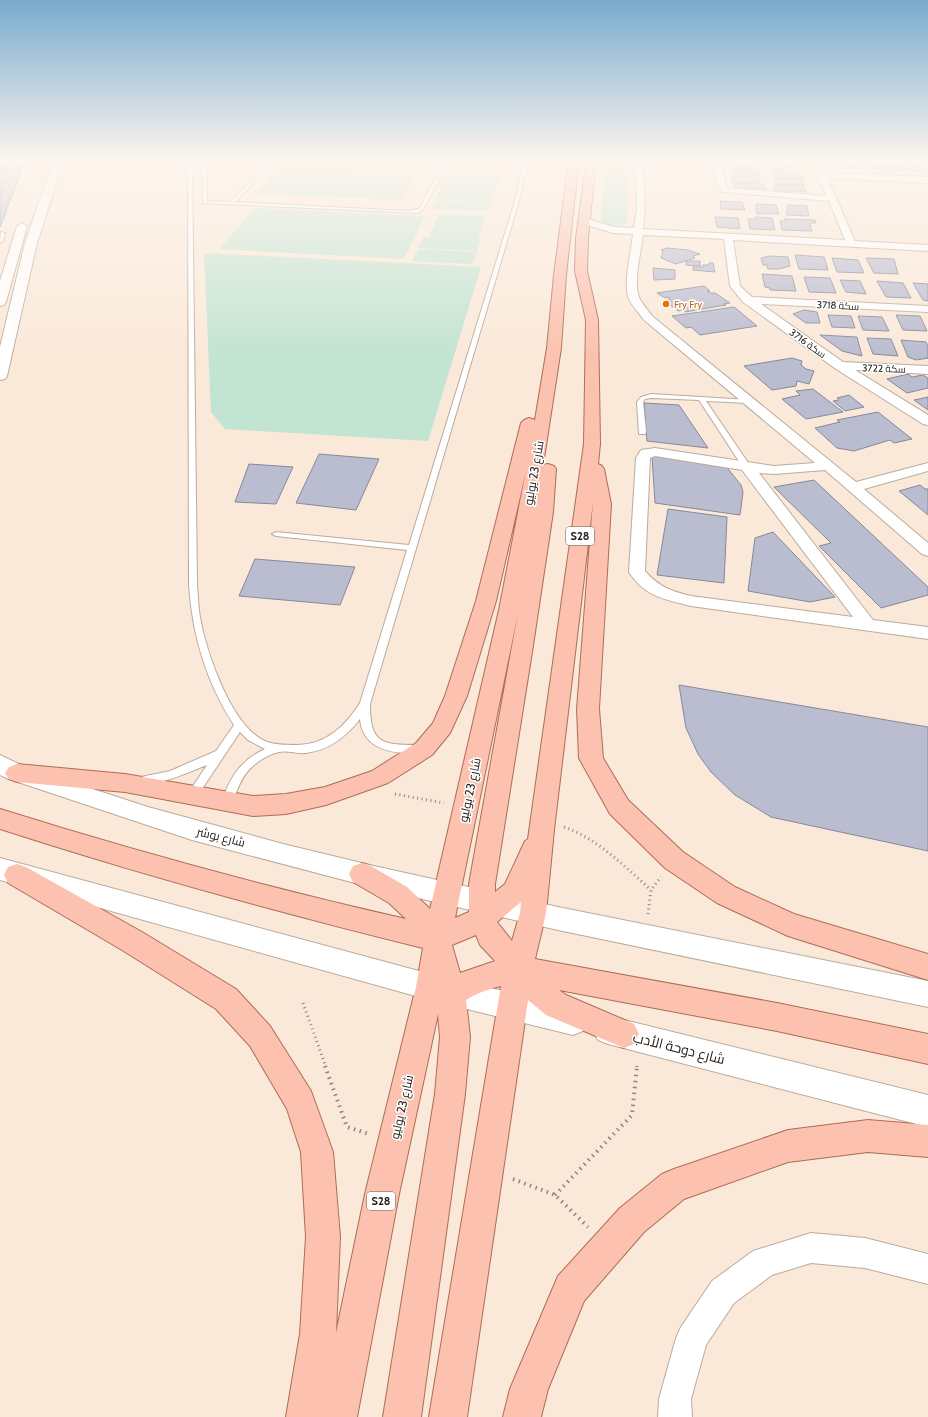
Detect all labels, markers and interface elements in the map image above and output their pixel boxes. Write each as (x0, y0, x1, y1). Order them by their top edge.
place label: Fry Fry (674, 298, 702, 311)
street label: سكة 3718 (816, 298, 860, 313)
marker: Fry Fry (661, 299, 671, 309)
street label: سكة 3716 (787, 326, 829, 361)
street label: سكة 3722 (862, 361, 906, 376)
street label: شارع 23 يوليو (520, 439, 548, 507)
road number: S28 (566, 527, 594, 545)
street label: شارع 23 يوليو (455, 756, 485, 824)
street label: شارع بوشر (194, 823, 247, 851)
street label: شارع دوحة الأدب (631, 1028, 727, 1068)
street label: شارع 23 يوليو (387, 1073, 417, 1141)
road number: S28 (367, 1192, 395, 1210)

